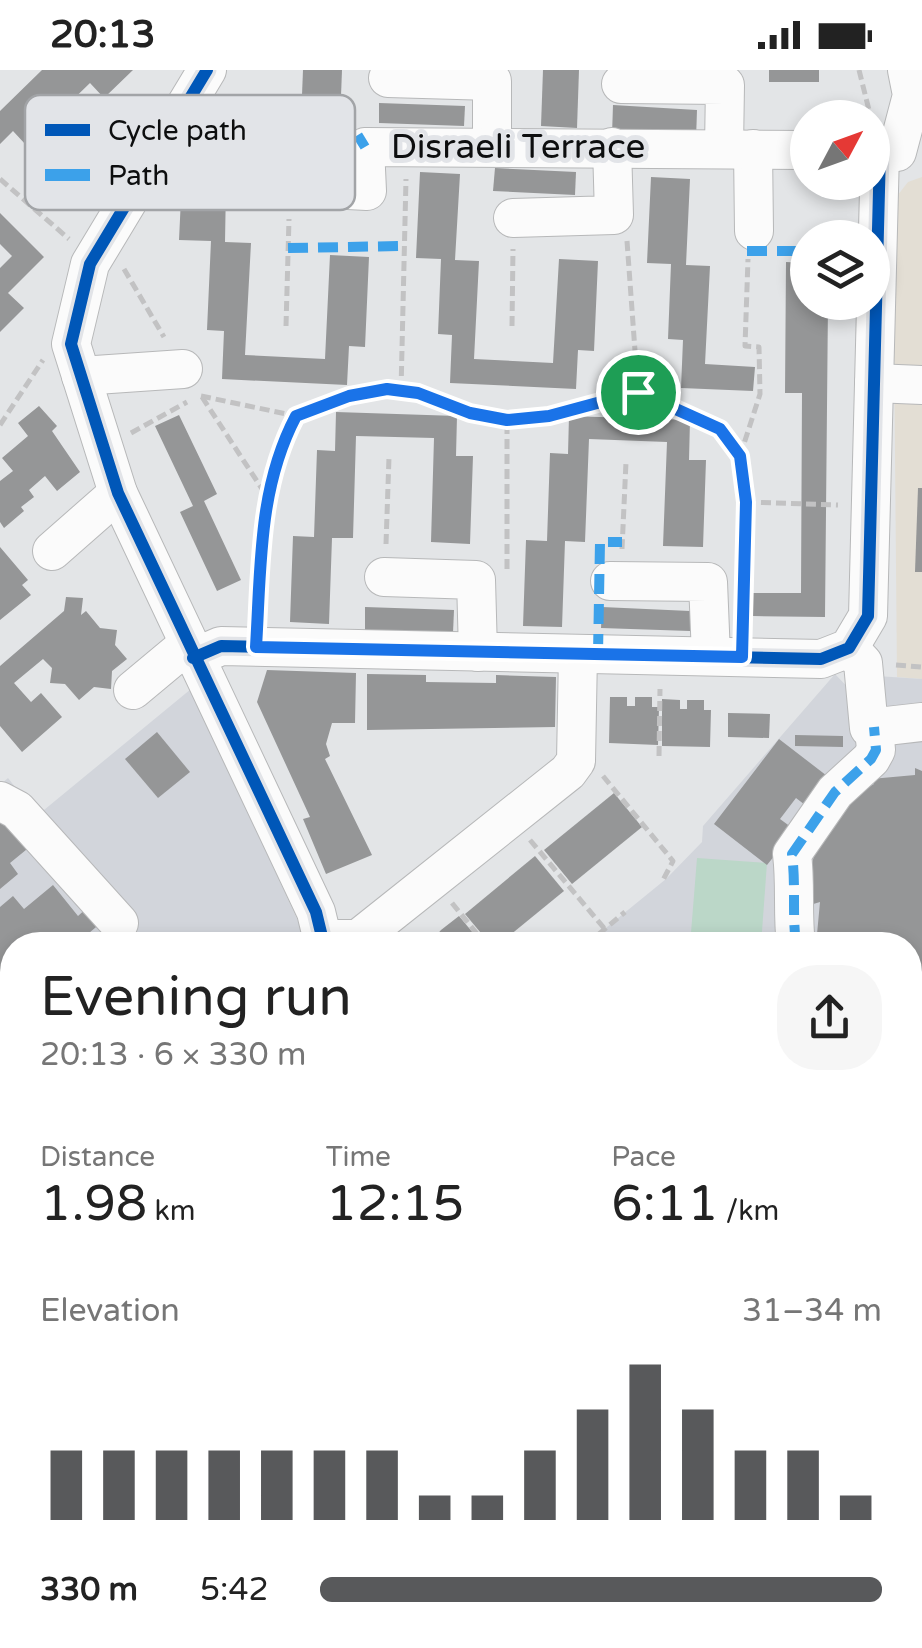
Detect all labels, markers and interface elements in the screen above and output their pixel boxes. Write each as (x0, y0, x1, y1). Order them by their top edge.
text: 20:13 (50, 12, 155, 58)
legend (25, 95, 355, 210)
north arrow (790, 100, 890, 200)
map controls (790, 100, 890, 320)
text: Cycle path (108, 114, 247, 148)
street label: Disraeli Terrace (391, 126, 645, 168)
text: Path (108, 159, 169, 193)
button: layers (790, 220, 890, 320)
pin (596, 350, 681, 435)
icon: arrive (611, 365, 666, 420)
text: Evening run (40, 965, 352, 1031)
button: share (777, 965, 882, 1070)
text: 20:13 · 6 × 330 m (40, 1036, 306, 1074)
text: Distance (40, 1140, 155, 1174)
text: Time (326, 1140, 391, 1174)
text: Pace (611, 1140, 676, 1174)
text: 1.98 (40, 1174, 147, 1234)
text: 12:15 (326, 1174, 464, 1234)
text: 6:11 (611, 1174, 719, 1234)
text: km (147, 1194, 195, 1228)
text: /km (719, 1194, 779, 1228)
text: Elevation (40, 1292, 180, 1330)
text: 31–34 m (742, 1292, 882, 1330)
text: 330 m (40, 1571, 138, 1609)
text: 5:42 (200, 1571, 269, 1609)

